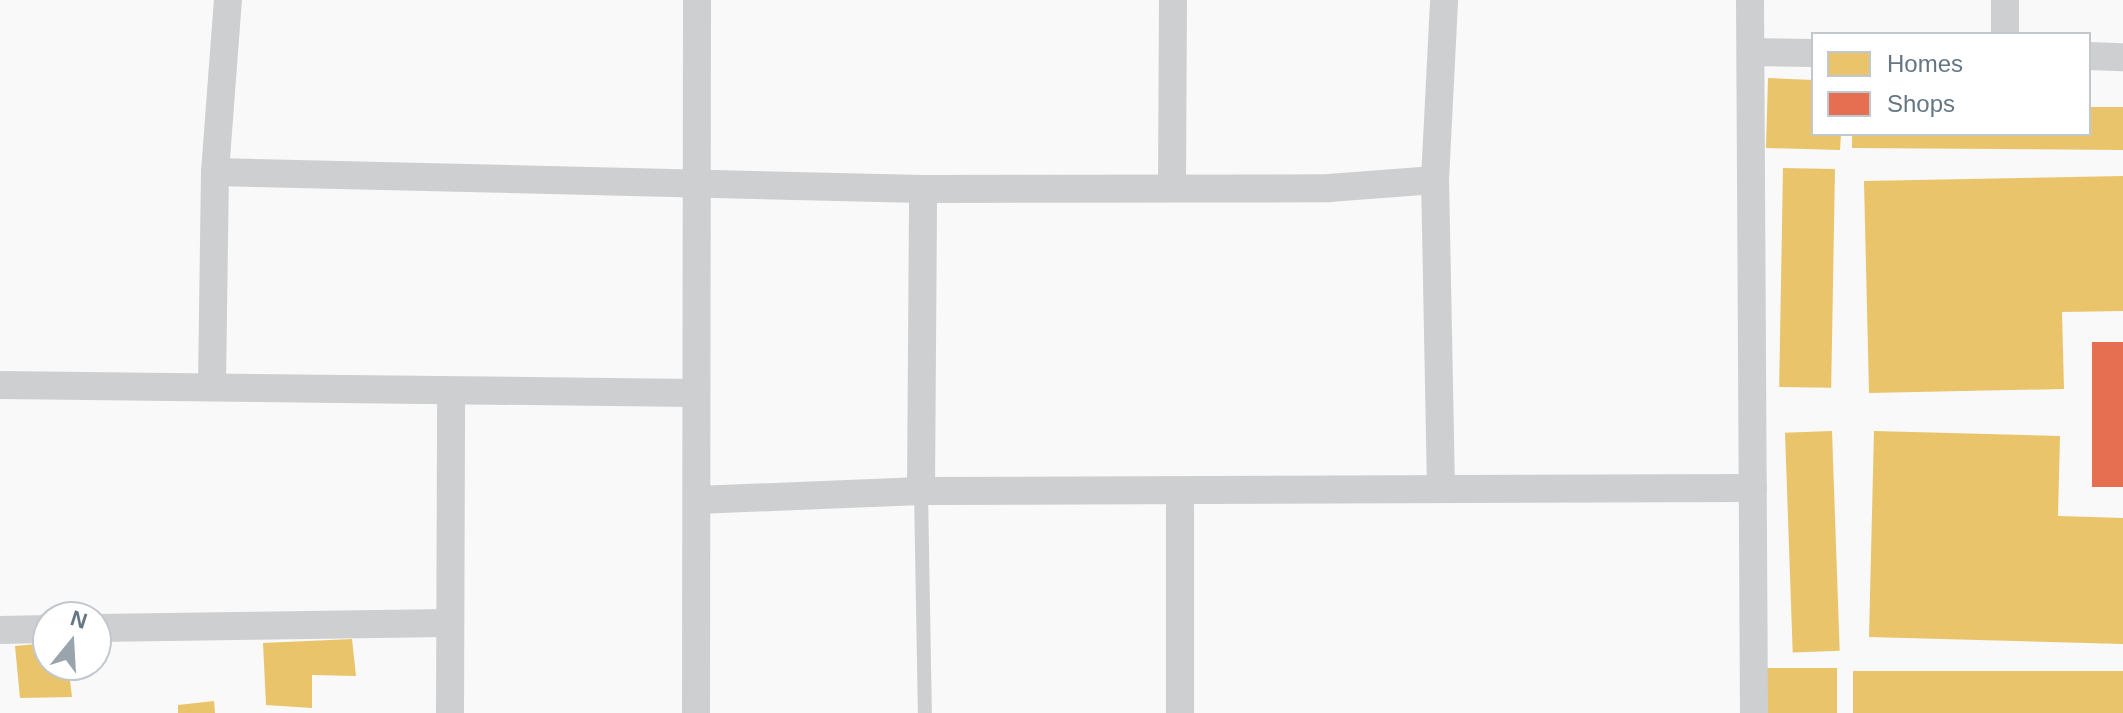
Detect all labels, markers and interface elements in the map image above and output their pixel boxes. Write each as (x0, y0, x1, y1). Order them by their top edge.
legend (1811, 32, 2091, 136)
text: Homes (1887, 50, 1963, 77)
text: Shops (1887, 90, 1955, 117)
north arrow (32, 601, 112, 681)
text: N (68, 605, 90, 634)

